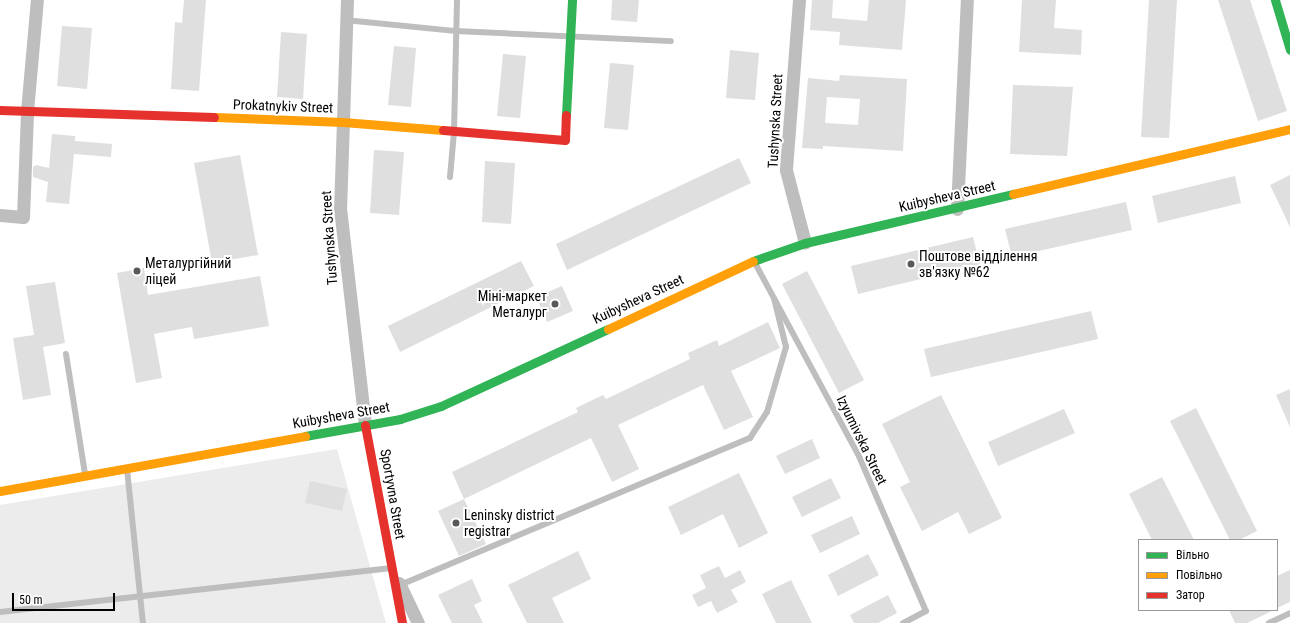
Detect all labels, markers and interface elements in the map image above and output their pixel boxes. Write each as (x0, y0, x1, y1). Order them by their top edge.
street label: Tushynska Street (764, 73, 786, 169)
street label: Prokatnykiv Street (233, 96, 333, 116)
street label: Kuibysheva Street (897, 177, 997, 215)
street label: Tushynska Street (317, 190, 341, 286)
place label: Поштове відділення зв'язку №62 (919, 248, 1037, 280)
place label: Металургійний ліцей (145, 255, 231, 288)
marker: Поштове відділення зв'язку №62 (906, 259, 916, 269)
marker: Металургійний ліцей (132, 266, 142, 276)
street label: Kuibysheva Street (590, 271, 686, 327)
place label: Міні-маркет Металург (478, 288, 547, 320)
marker: Міні-маркет Металург (550, 299, 560, 309)
street label: Izyumivska Street (833, 393, 891, 487)
street label: Kuibysheva Street (291, 398, 391, 432)
street label: Sportyvna Street (377, 448, 409, 540)
place label: Leninsky district registrar (464, 507, 555, 540)
marker: Leninsky district registrar (451, 518, 461, 528)
legend (1138, 539, 1278, 611)
text: Вільно (1176, 548, 1209, 562)
text: Повільно (1176, 568, 1222, 582)
scale bar (14, 585, 117, 611)
text: Затор (1176, 588, 1205, 602)
text: 50 m (19, 593, 43, 607)

